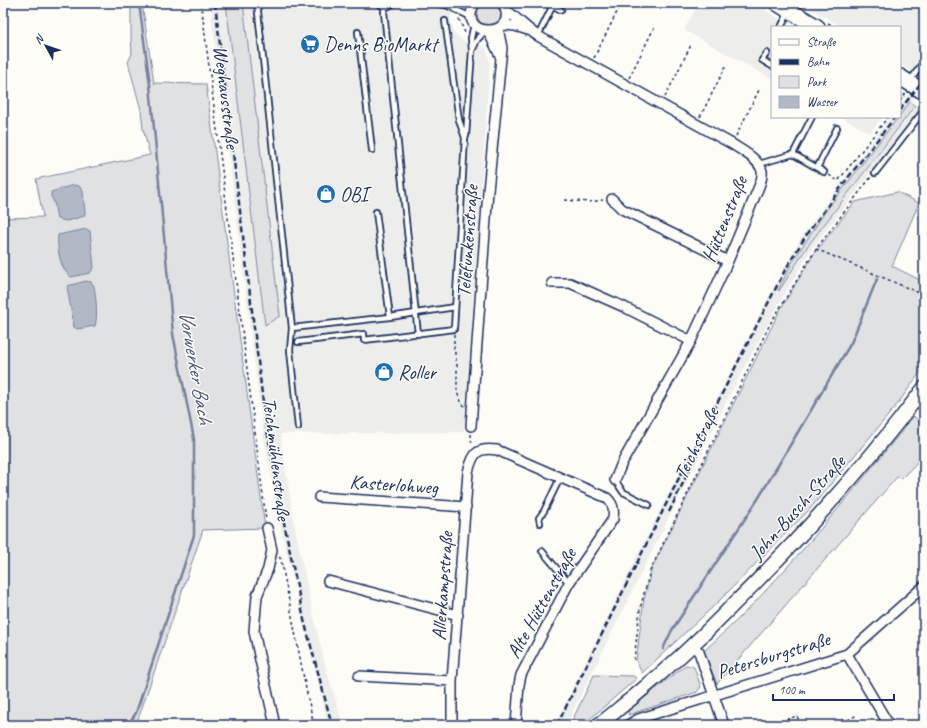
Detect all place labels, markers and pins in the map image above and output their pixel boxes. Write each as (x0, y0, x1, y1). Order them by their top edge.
place label: Denns BioMarkt (324, 32, 441, 57)
supermarket icon: Denns BioMarkt (299, 33, 321, 55)
place label: OBI (340, 182, 372, 207)
shop icon: OBI (315, 183, 337, 205)
place label: Roller (398, 360, 438, 385)
shop icon: Roller (373, 361, 395, 383)

